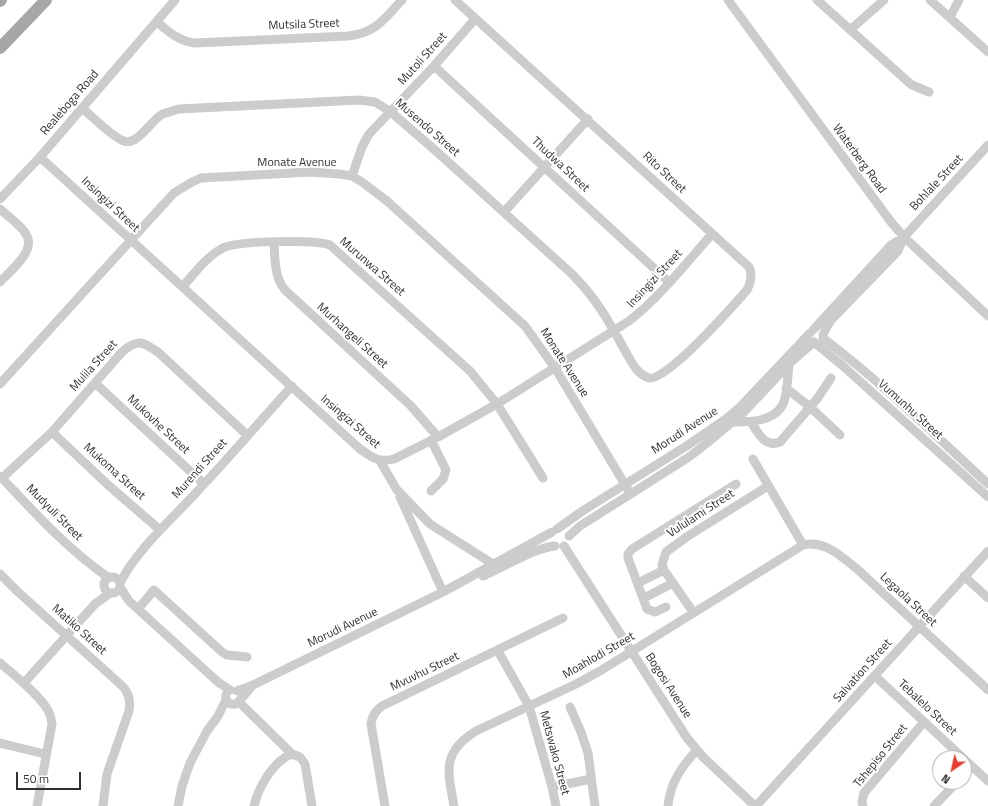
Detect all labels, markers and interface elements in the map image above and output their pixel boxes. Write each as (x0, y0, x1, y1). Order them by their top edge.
street label: Mutsila Street (268, 17, 340, 33)
street label: Mutoli Street (396, 30, 450, 88)
street label: Realeboga Road (38, 67, 102, 139)
street label: Musendo Street (392, 96, 462, 160)
street label: Waterberg Road (829, 122, 889, 196)
street label: Thudwa Street (528, 134, 592, 196)
street label: Rito Street (639, 149, 689, 197)
street label: Bohlale Street (907, 152, 967, 214)
street label: Monate Avenue (257, 156, 337, 170)
street label: Insingizi Street (78, 174, 142, 236)
street label: Murunwa Street (336, 235, 408, 299)
street label: Insingizi Street (624, 247, 686, 311)
street label: Murhangeli Street (313, 300, 391, 372)
street label: Monate Avenue (536, 326, 592, 400)
street label: Mulila Street (67, 337, 121, 395)
street label: Vumunhu Street (875, 377, 945, 443)
street label: Mukovhe Street (124, 392, 192, 458)
street label: Insingizi Street (317, 392, 383, 452)
street label: Morudi Avenue (649, 404, 721, 458)
street label: Murendi Street (169, 436, 231, 502)
street label: Mukoma Street (80, 441, 148, 503)
street label: Mudyuli Street (23, 482, 85, 544)
street label: Vululami Street (665, 487, 737, 541)
street label: Legaola Street (877, 570, 939, 630)
street label: Matiko Street (49, 602, 109, 658)
street label: Morudi Avenue (306, 605, 380, 651)
street label: Moahlodi Street (561, 630, 637, 682)
street label: Salvation Street (831, 636, 895, 706)
street label: Mvuvhu Street (388, 649, 462, 695)
street label: Bogosi Avenue (642, 651, 694, 721)
street label: Tebalelo Street (895, 677, 959, 739)
street label: Metswako Street (536, 709, 572, 797)
street label: Tshepiso Street (851, 721, 911, 791)
north arrow (932, 750, 972, 790)
scale bar (18, 764, 83, 790)
text: 50 m (23, 769, 49, 788)
text: N (938, 770, 953, 788)

